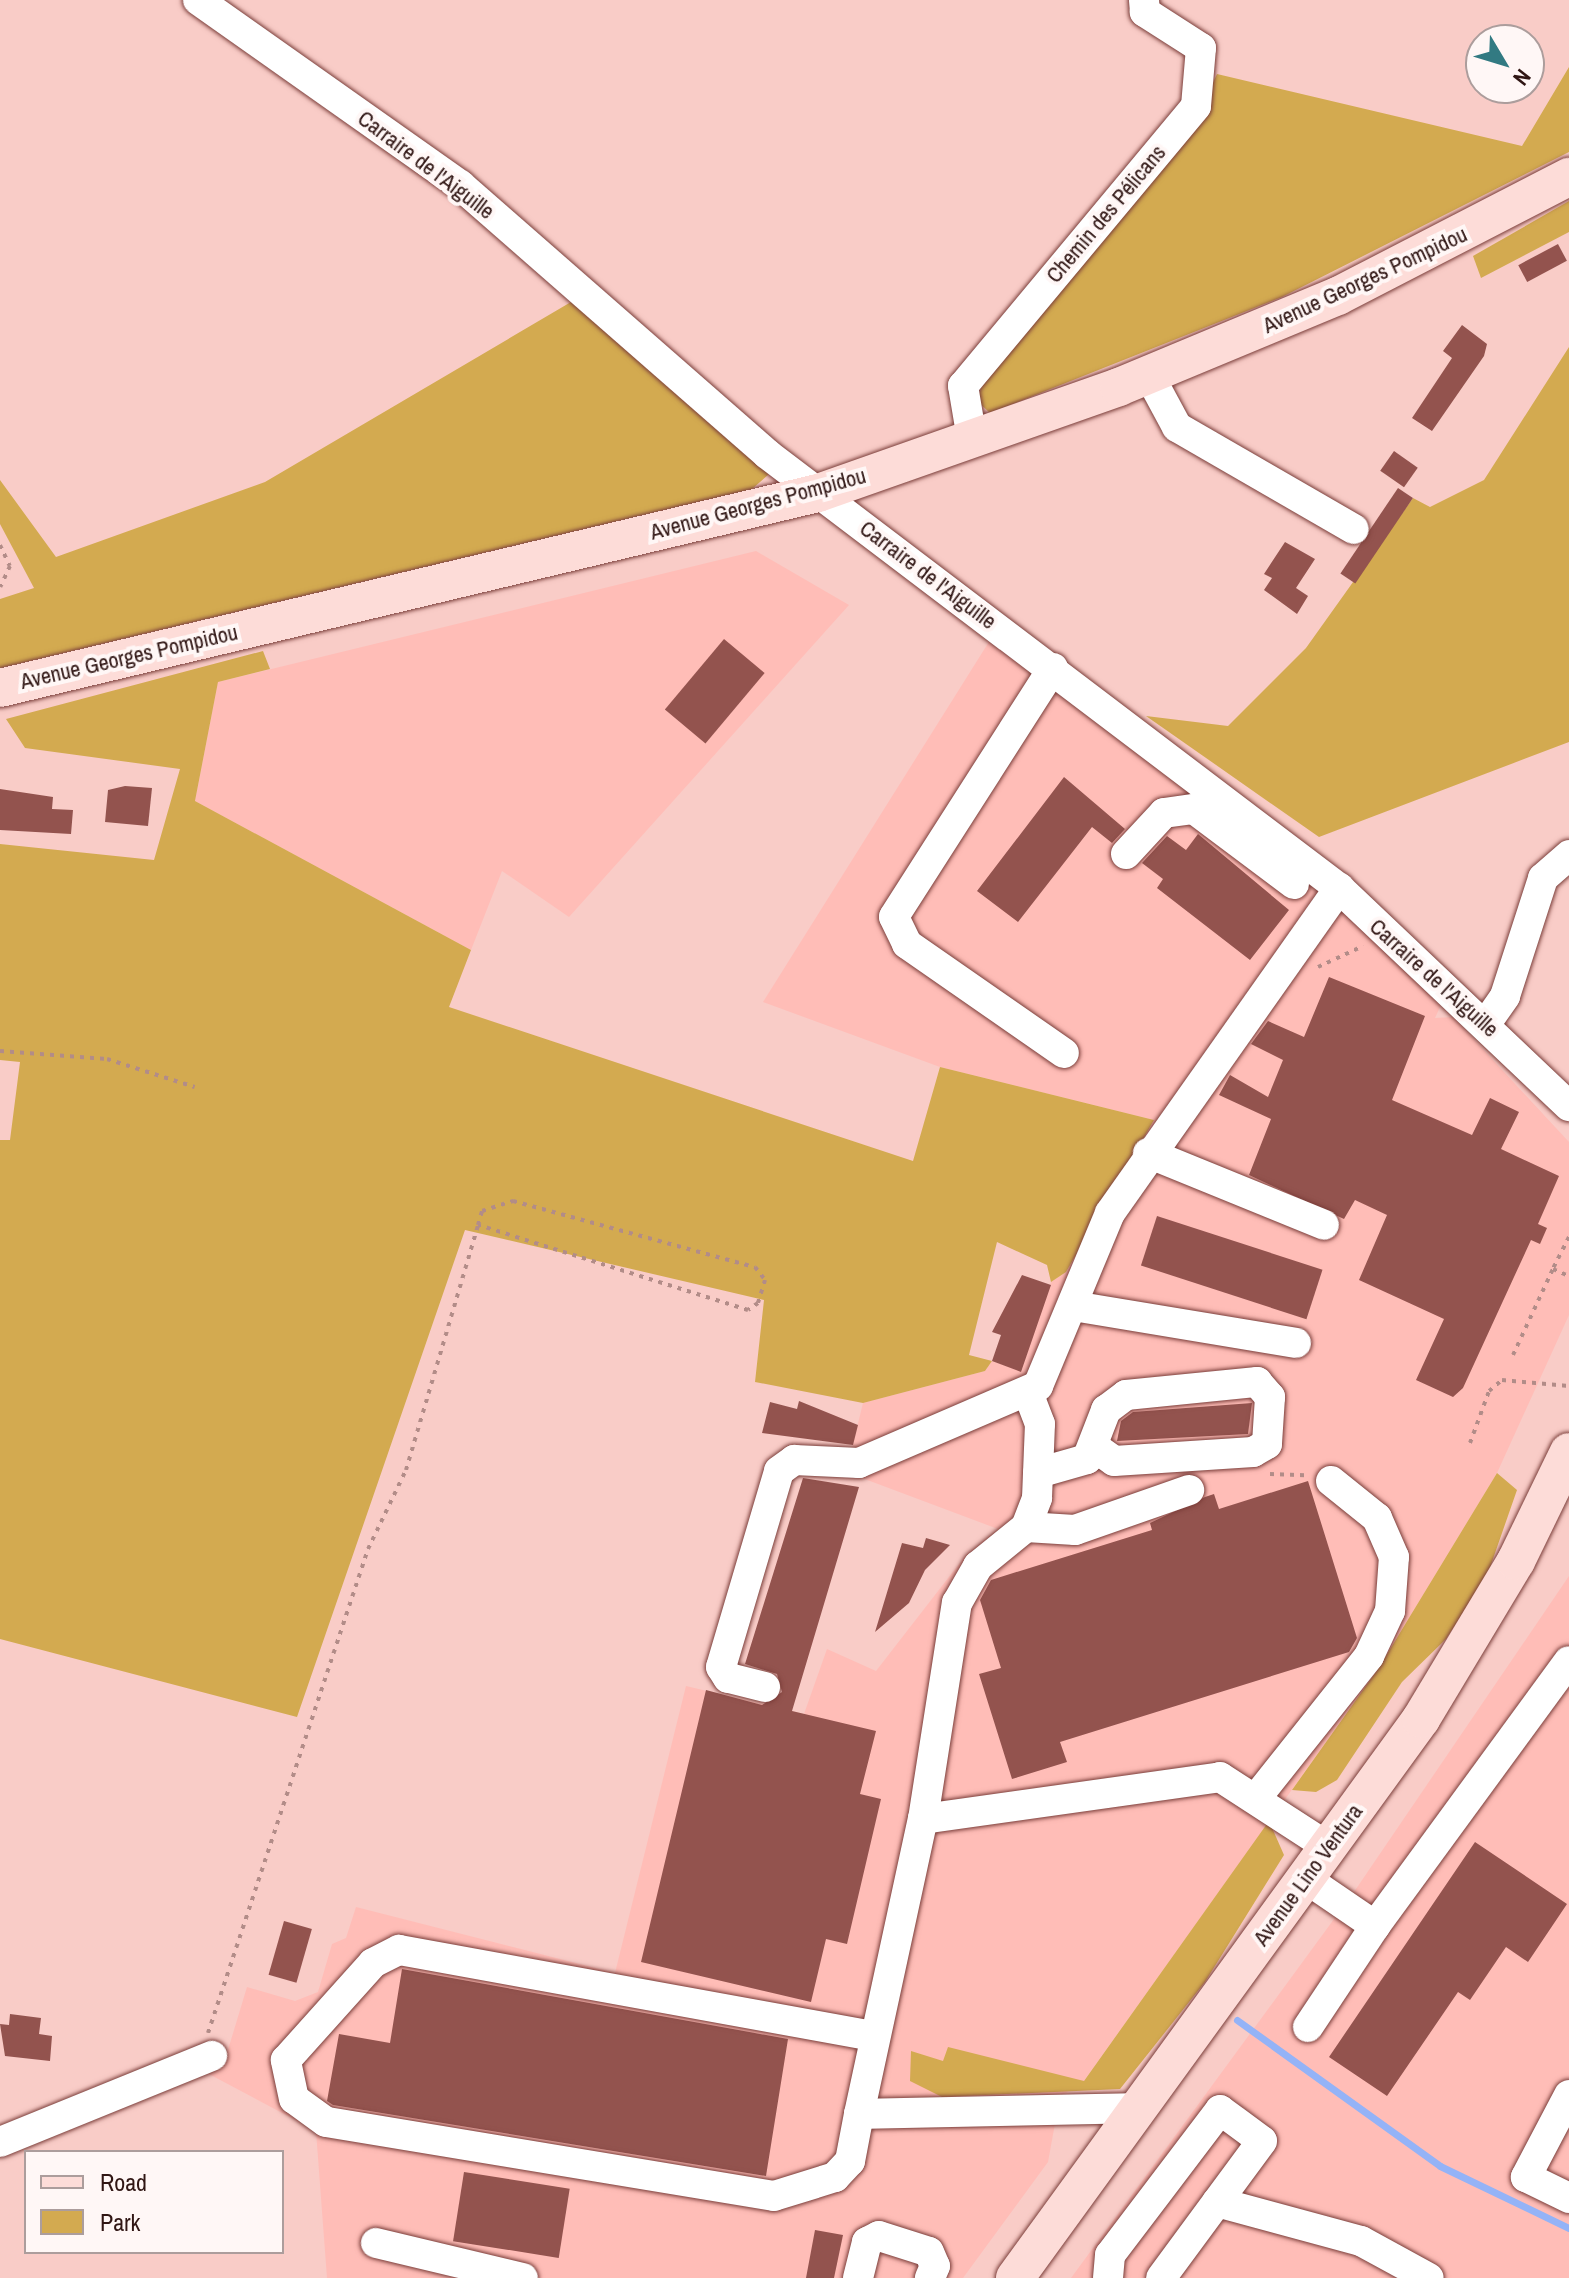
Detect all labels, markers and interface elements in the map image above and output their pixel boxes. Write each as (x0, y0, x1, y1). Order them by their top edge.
north arrow (1465, 24, 1545, 104)
text: N (1507, 63, 1538, 92)
street label: Carraire de l'Aiguille (353, 105, 499, 225)
street label: Chemin des Pélicans (1041, 140, 1171, 288)
street label: Avenue Georges Pompidou (1259, 221, 1471, 339)
street label: Avenue Georges Pompidou (647, 462, 869, 546)
street label: Carraire de l'Aiguille (855, 515, 1001, 635)
street label: Avenue Georges Pompidou (18, 619, 240, 695)
street label: Carraire de l'Aiguille (1364, 913, 1504, 1043)
street label: Avenue Lino Ventura (1248, 1799, 1368, 1951)
legend (24, 2150, 284, 2254)
text: Road (100, 2166, 147, 2198)
text: Park (100, 2206, 140, 2238)

